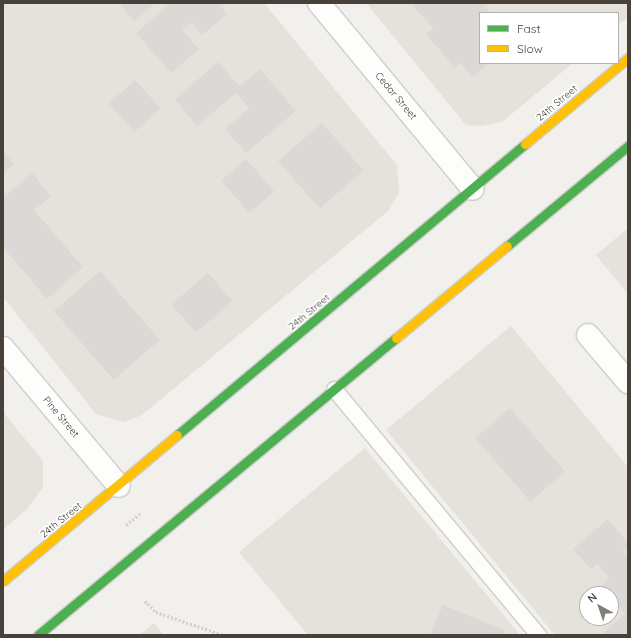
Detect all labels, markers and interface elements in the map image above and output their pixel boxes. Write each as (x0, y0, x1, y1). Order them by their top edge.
legend (479, 12, 619, 64)
text: Fast (517, 21, 541, 36)
text: Slow (517, 41, 543, 56)
street label: Cedar Street (373, 70, 419, 122)
street label: 24th Street (534, 82, 580, 124)
street label: 24th Street (286, 291, 332, 333)
street label: Pine Street (40, 394, 82, 440)
street label: 24th Street (38, 500, 84, 540)
north arrow (579, 586, 619, 626)
text: N (584, 590, 600, 606)

